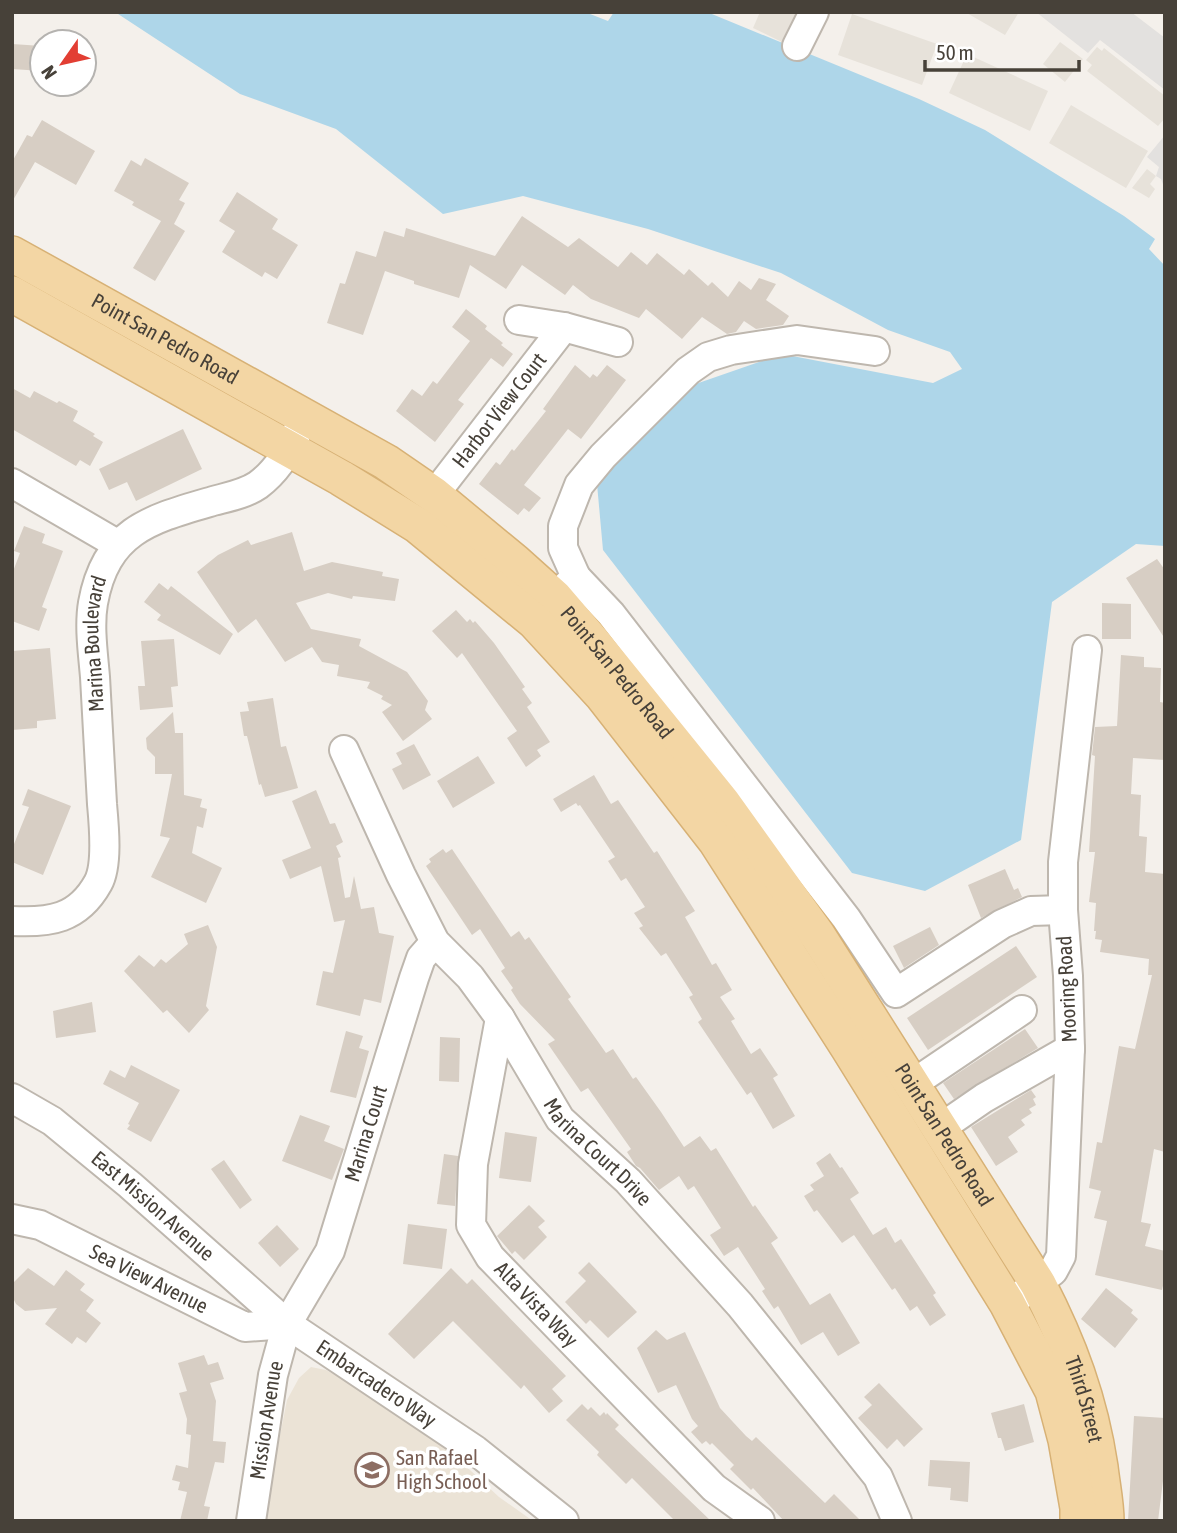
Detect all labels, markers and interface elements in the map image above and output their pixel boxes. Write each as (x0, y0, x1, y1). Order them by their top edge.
north arrow (28, 28, 98, 98)
scale bar (925, 28, 1079, 72)
text: 50 m (936, 40, 974, 64)
text: N (37, 62, 61, 83)
street label: Point San Pedro Road (88, 288, 243, 389)
street label: Harbor View Court (447, 348, 551, 472)
street label: Marina Boulevard (78, 572, 110, 713)
street label: Point San Pedro Road (556, 601, 679, 743)
street label: Mooring Road (1051, 935, 1081, 1043)
street label: Point San Pedro Road (891, 1059, 999, 1210)
street label: Marina Court (339, 1082, 391, 1184)
street label: Marina Court Drive (539, 1094, 657, 1210)
street label: East Mission Avenue (87, 1145, 220, 1265)
street label: Sea View Avenue (86, 1239, 212, 1318)
street label: Alta Vista Way (490, 1256, 584, 1352)
street label: Embarcadero Way (312, 1334, 441, 1432)
street label: Third Street (1061, 1352, 1108, 1445)
street label: Mission Avenue (244, 1358, 287, 1481)
place label: San Rafael High School (396, 1445, 488, 1493)
school or university icon: San Rafael High School (353, 1451, 391, 1489)

